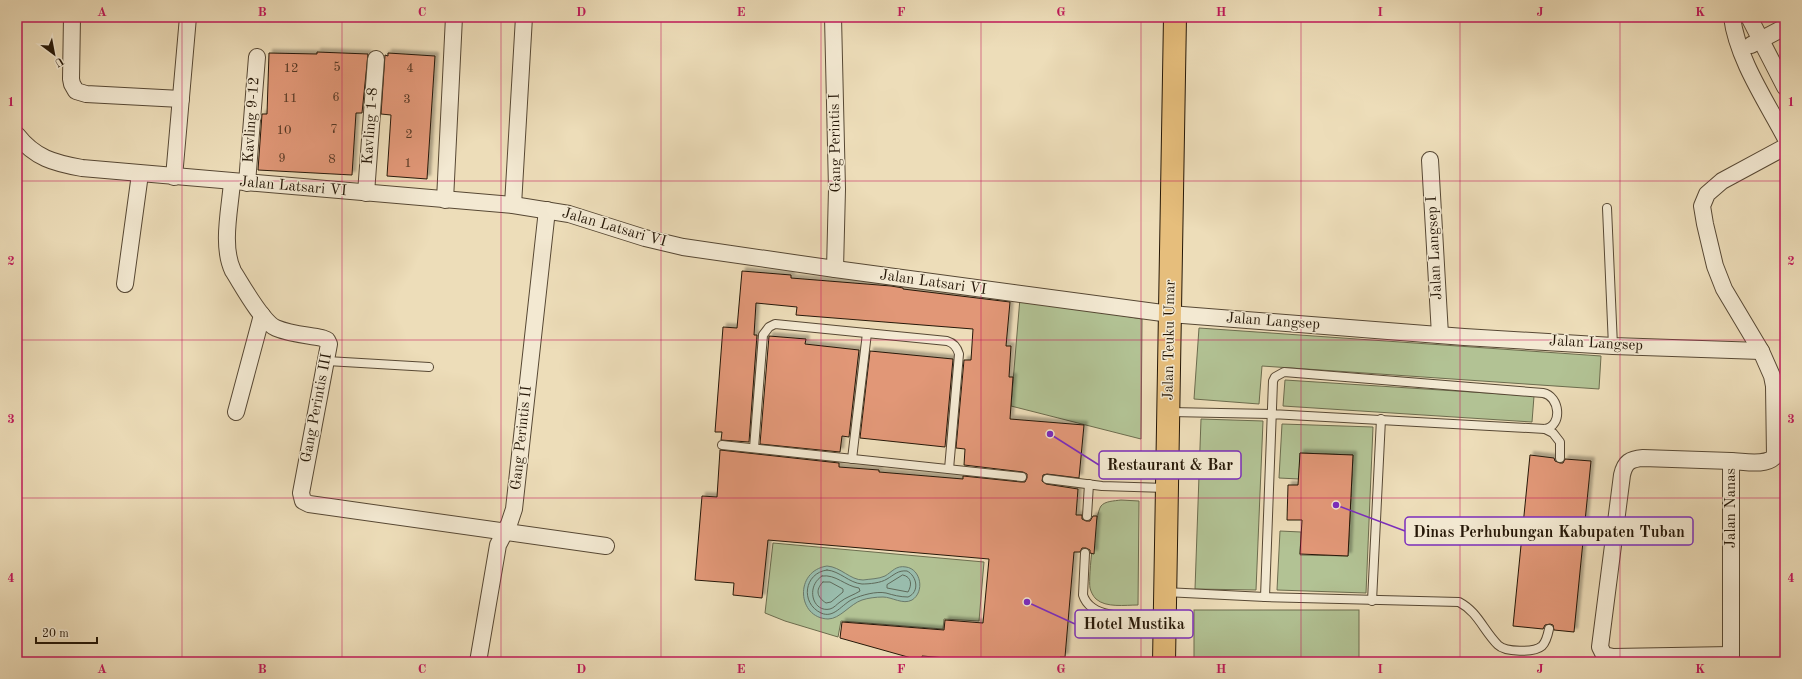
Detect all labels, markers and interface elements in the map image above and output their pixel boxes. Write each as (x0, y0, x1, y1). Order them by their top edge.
text: A (97, 6, 107, 19)
text: B (257, 6, 267, 19)
text: C (418, 6, 426, 19)
text: D (576, 6, 586, 19)
text: E (737, 6, 746, 19)
text: F (897, 6, 906, 19)
text: G (1056, 6, 1066, 19)
text: H (1216, 6, 1227, 19)
text: I (1377, 6, 1383, 19)
text: J (1536, 6, 1544, 19)
text: K (1695, 6, 1705, 19)
north arrow (34, 34, 74, 74)
text: U (52, 54, 65, 68)
house number: 5 (333, 61, 341, 74)
house number: 12 (283, 62, 299, 75)
house number: 4 (406, 62, 414, 75)
street label: Kavling 9-12 (242, 76, 262, 164)
street label: Kavling 1-8 (361, 87, 381, 165)
house number: 6 (332, 91, 340, 104)
house number: 11 (282, 92, 298, 105)
house number: 3 (403, 93, 411, 106)
street label: Gang Perintis I (828, 93, 844, 193)
text: 1 (7, 96, 15, 109)
text: 1 (1787, 96, 1795, 109)
house number: 7 (330, 123, 338, 136)
house number: 10 (276, 124, 292, 137)
house number: 2 (405, 128, 413, 141)
house number: 9 (278, 152, 286, 165)
house number: 8 (328, 153, 336, 166)
house number: 1 (404, 157, 412, 170)
street label: Jalan Latsari VI (239, 175, 347, 199)
street label: Jalan Langsep I (1425, 195, 1445, 300)
street label: Jalan Latsari VI (560, 206, 668, 250)
text: 2 (7, 255, 15, 268)
text: 2 (1787, 255, 1795, 268)
street label: Jalan Latsari VI (879, 268, 988, 298)
street label: Jalan Teuku Umar (1161, 279, 1179, 401)
street label: Jalan Langsep (1226, 311, 1321, 333)
street label: Jalan Langsep (1549, 334, 1644, 354)
street label: Gang Perintis III (299, 352, 335, 464)
street label: Gang Perintis II (509, 385, 535, 491)
text: 3 (7, 413, 15, 426)
text: 3 (1787, 413, 1795, 426)
callout: Restaurant & Bar (1099, 451, 1241, 479)
text: Restaurant & Bar (1107, 458, 1233, 474)
street label: Jalan Nanas (1724, 468, 1739, 548)
callout: Dinas Perhubungan Kabupaten Tuban (1405, 517, 1693, 545)
text: Dinas Perhubungan Kabupaten Tuban (1413, 525, 1685, 541)
text: 4 (7, 572, 15, 585)
text: 4 (1787, 572, 1795, 585)
callout: Hotel Mustika (1075, 610, 1193, 638)
text: Hotel Mustika (1083, 617, 1185, 633)
scale bar (36, 619, 97, 645)
text: 20 m (42, 628, 69, 640)
text: A (97, 663, 107, 676)
text: B (257, 663, 267, 676)
text: C (418, 663, 426, 676)
text: D (576, 663, 586, 676)
text: E (737, 663, 746, 676)
text: F (897, 663, 906, 676)
text: G (1056, 663, 1066, 676)
text: H (1216, 663, 1227, 676)
text: I (1377, 663, 1383, 676)
text: J (1536, 663, 1544, 676)
text: K (1695, 663, 1705, 676)

